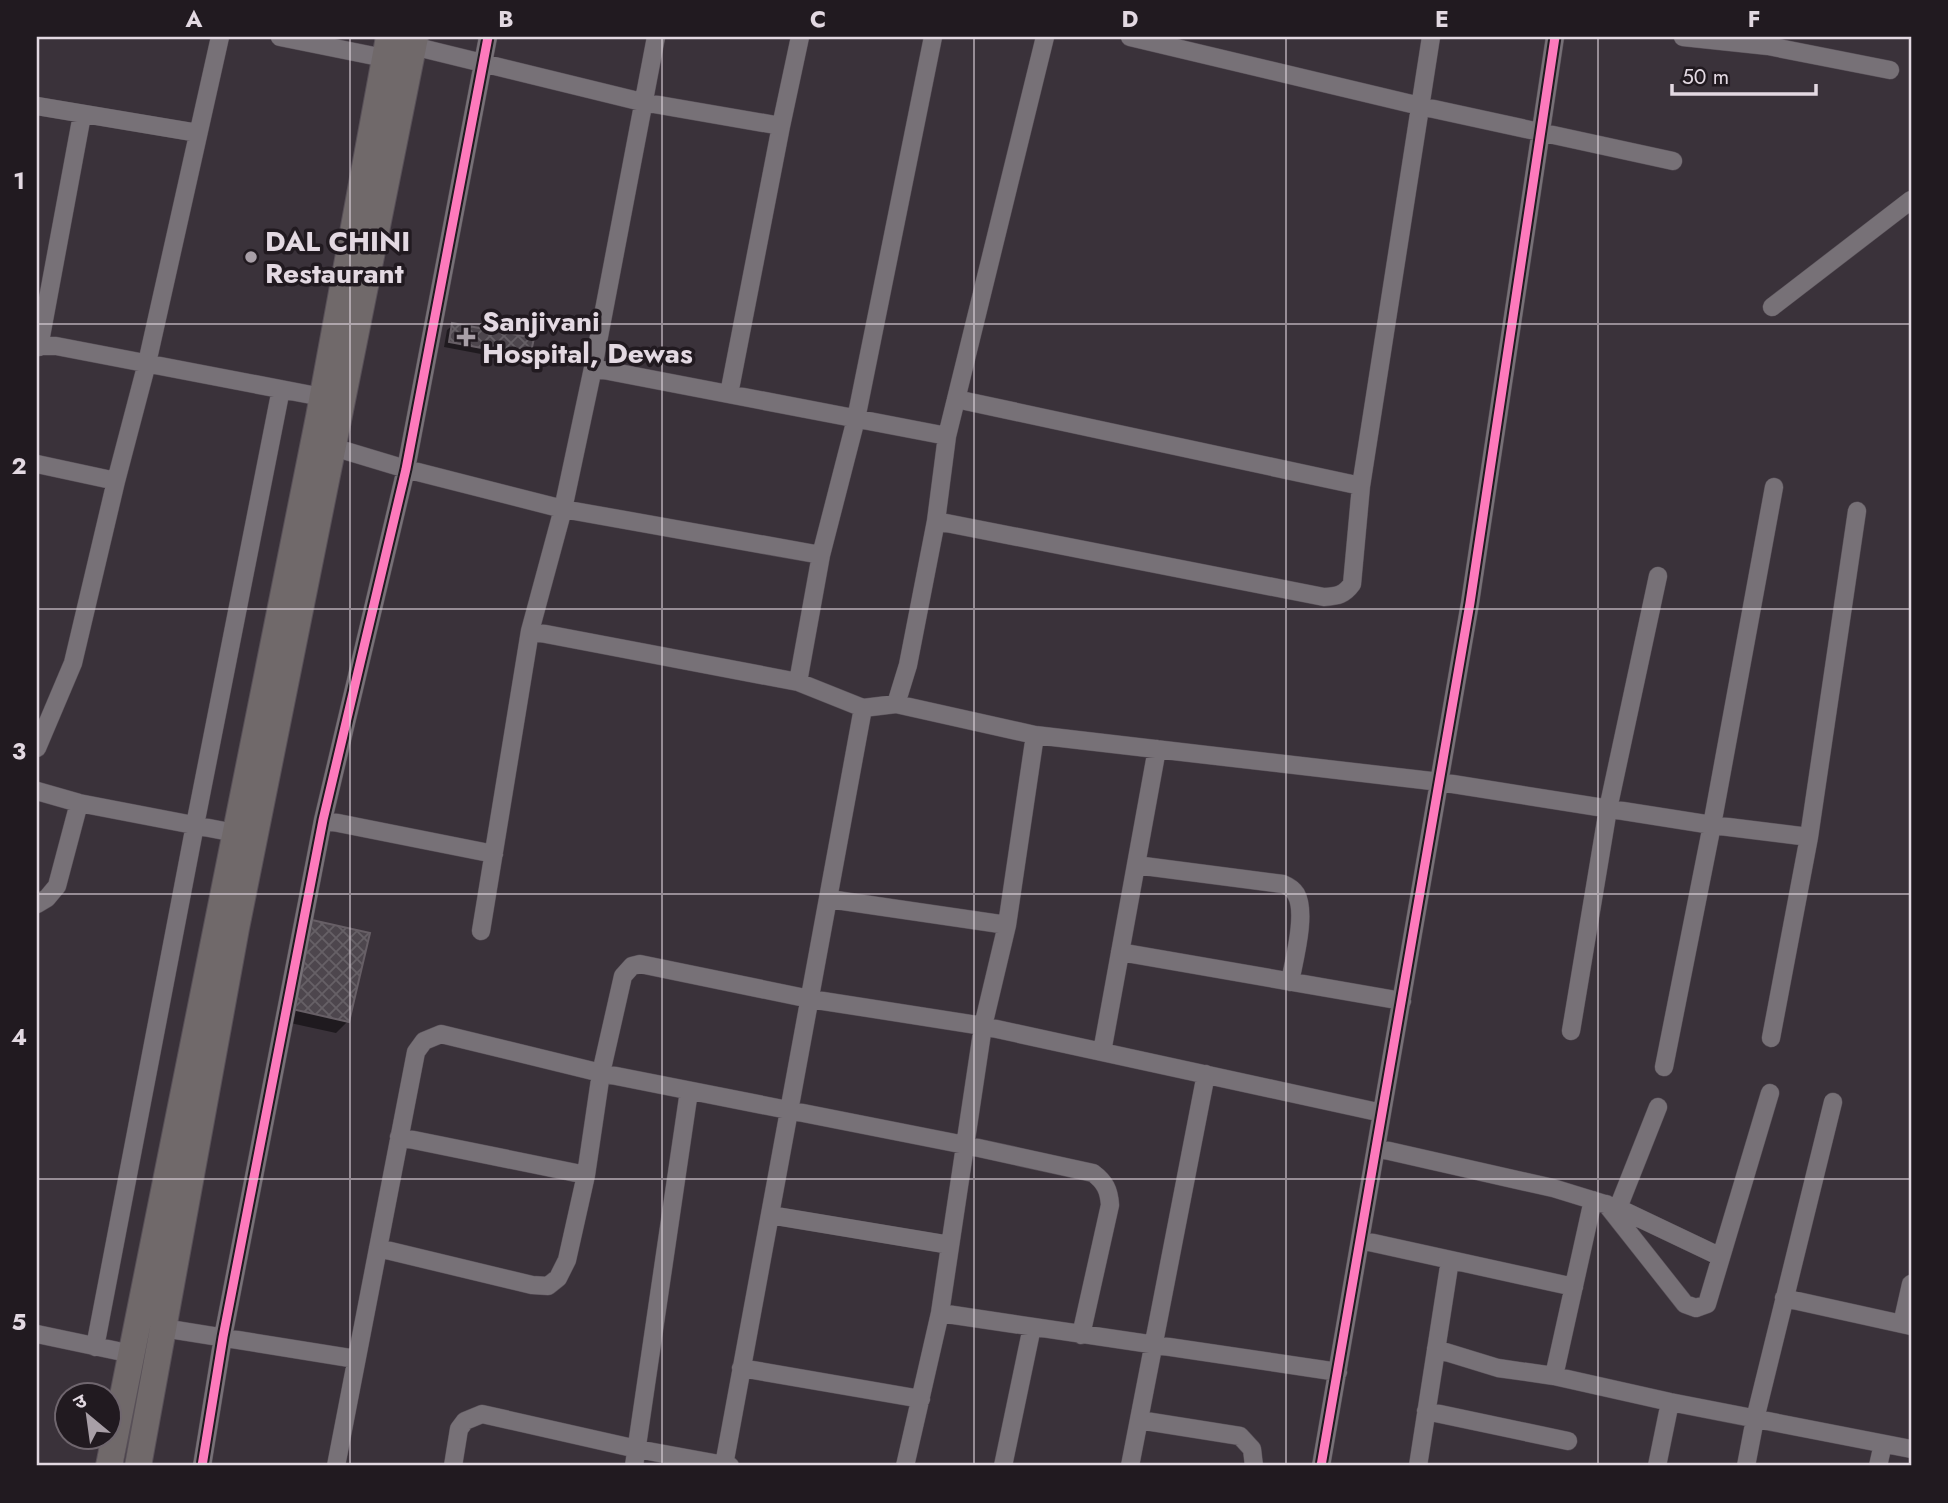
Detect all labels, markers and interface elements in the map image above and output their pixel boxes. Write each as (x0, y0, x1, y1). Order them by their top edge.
text: A (185, 2, 203, 36)
text: B (498, 2, 514, 36)
text: C (810, 2, 826, 36)
text: D (1122, 2, 1139, 36)
text: E (1435, 2, 1449, 36)
text: F (1748, 2, 1760, 36)
scale bar (1672, 52, 1815, 96)
text: 50 m (1682, 62, 1729, 92)
text: 1 (13, 164, 25, 198)
place label: DAL CHINI Restaurant (265, 221, 410, 294)
marker: DAL CHINI Restaurant (243, 249, 259, 265)
place label: Sanjivani Hospital, Dewas (482, 301, 693, 374)
marker: Sanjivani Hospital, Dewas (456, 327, 476, 347)
text: 2 (11, 449, 27, 483)
text: 3 (12, 734, 26, 768)
text: 4 (11, 1020, 27, 1054)
text: 5 (12, 1305, 26, 1339)
north arrow (52, 1380, 122, 1450)
text: उ (69, 1387, 92, 1416)

